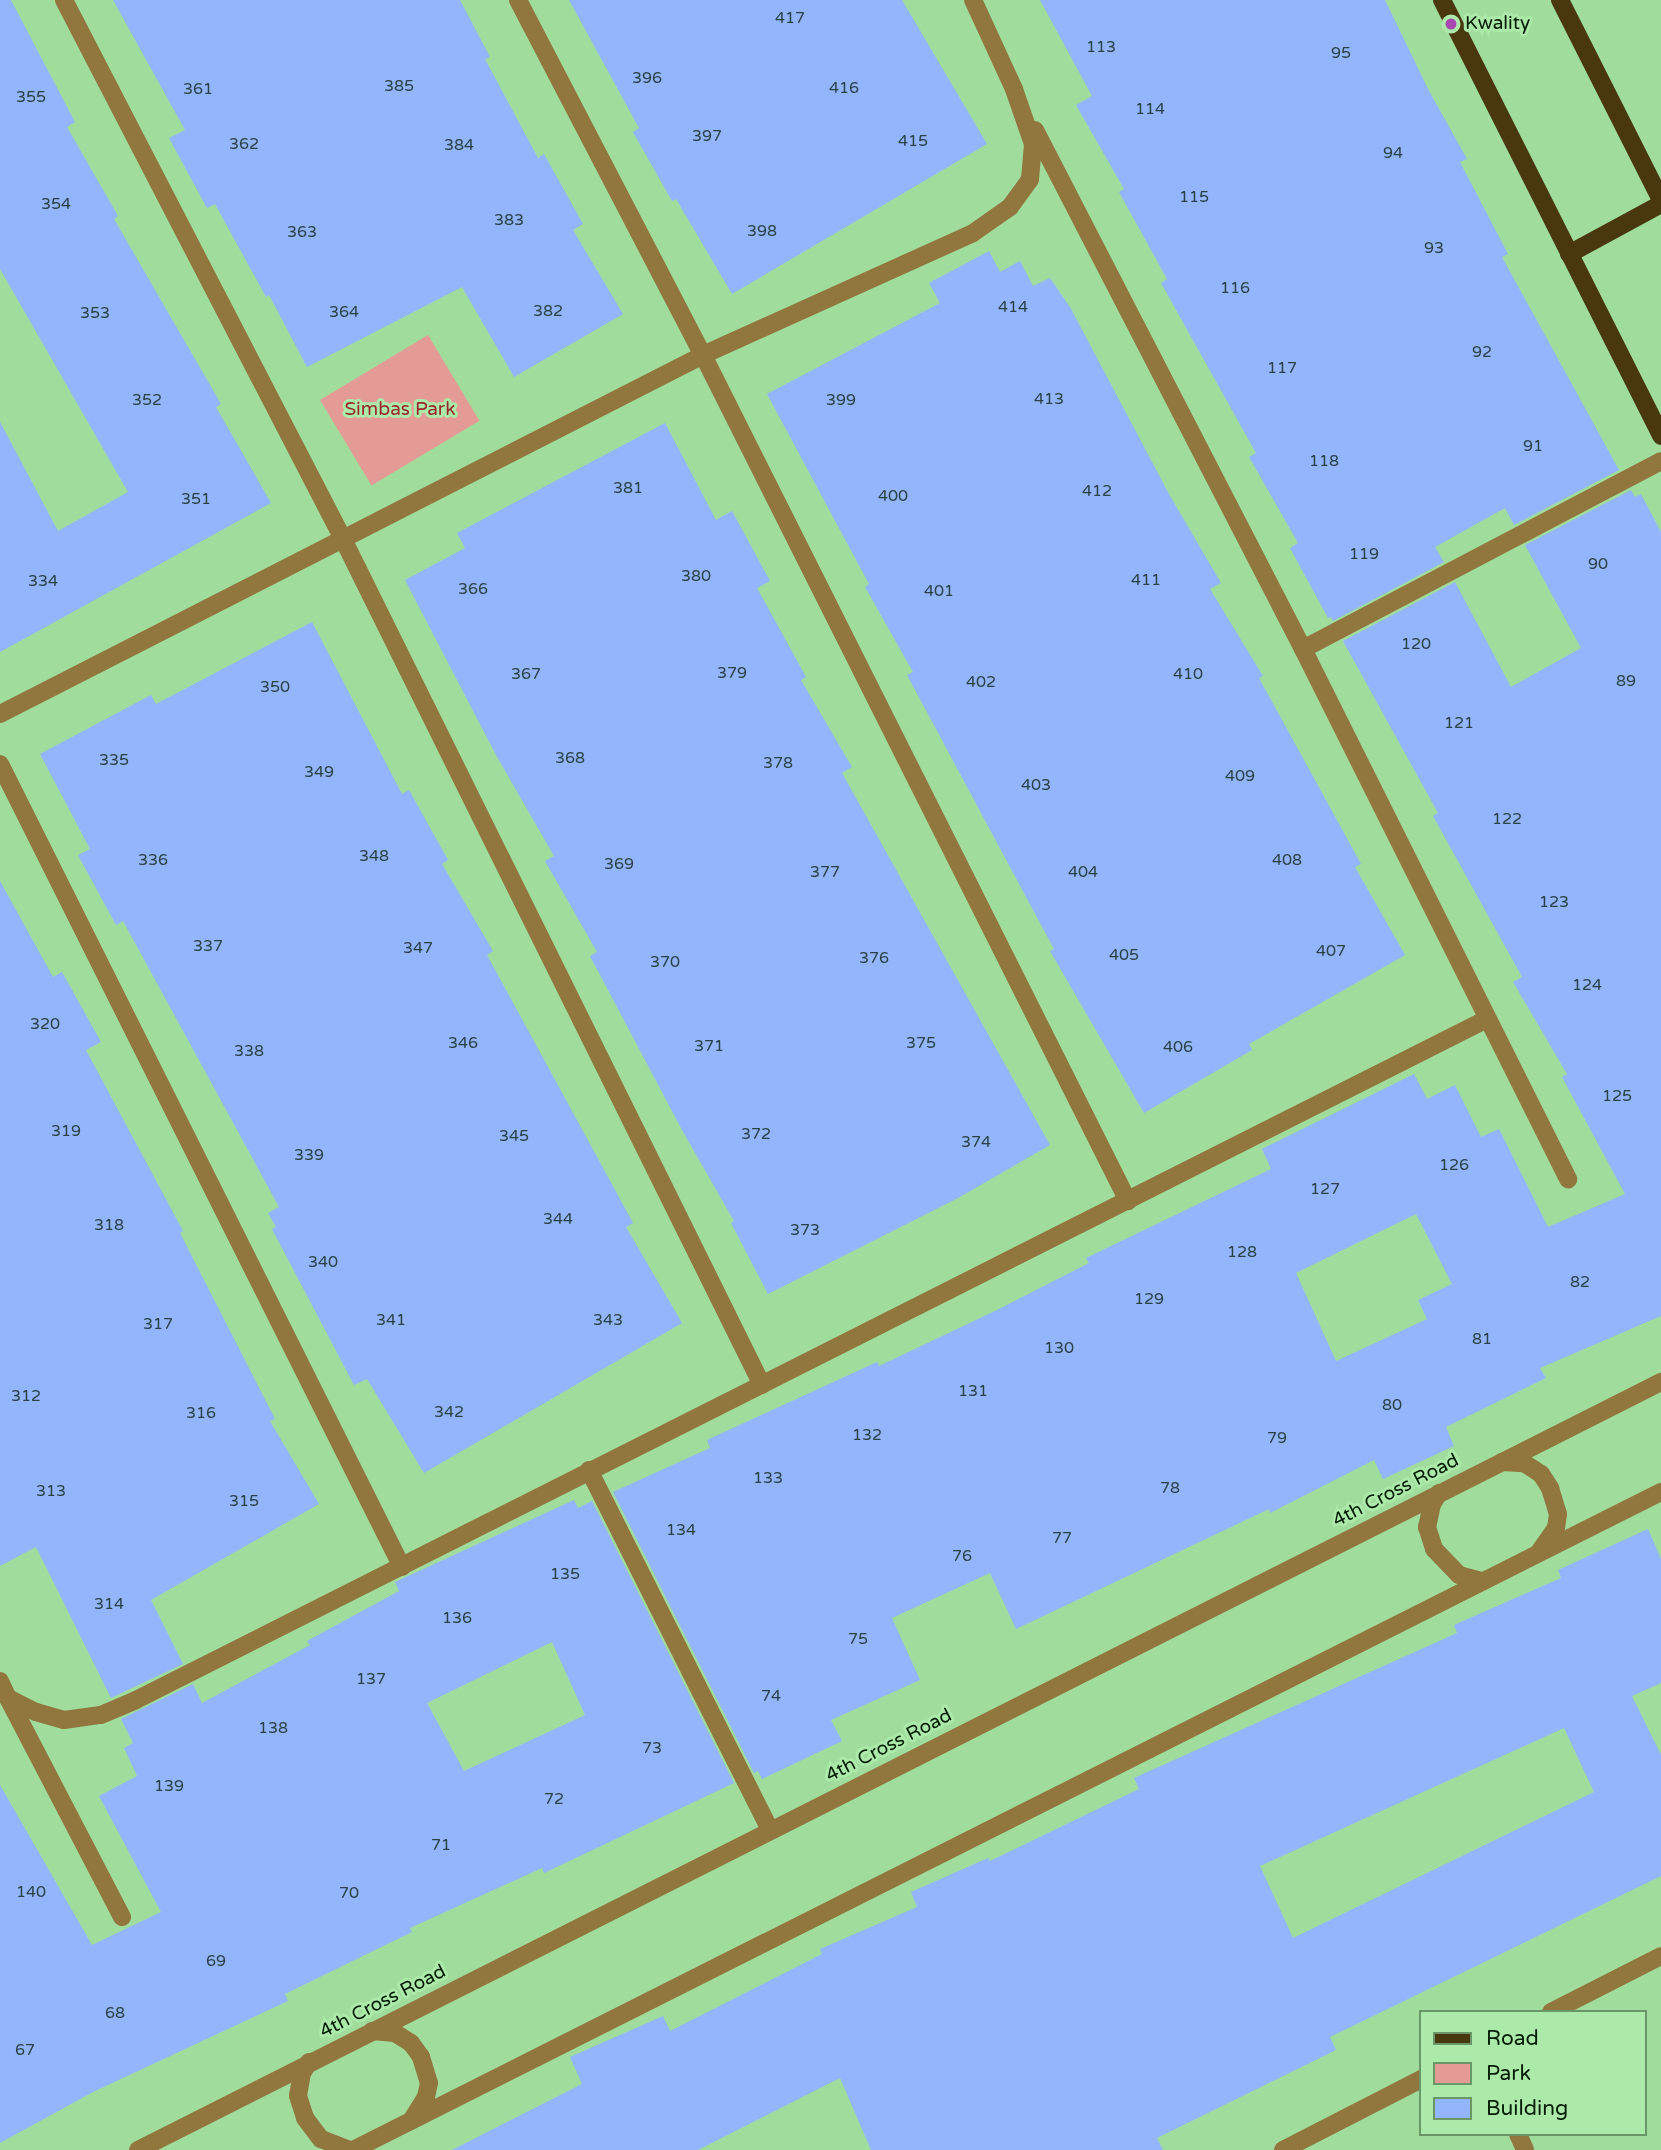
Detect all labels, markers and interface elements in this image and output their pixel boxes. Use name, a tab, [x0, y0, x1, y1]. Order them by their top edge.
house number: 417	[775, 8, 805, 28]
place label: Kwality	[1465, 13, 1530, 35]
marker: Kwality	[1443, 16, 1459, 32]
house number: 113	[1086, 37, 1116, 57]
house number: 95	[1331, 43, 1351, 63]
house number: 396	[632, 68, 662, 88]
house number: 385	[384, 76, 414, 96]
house number: 416	[829, 78, 859, 98]
house number: 361	[183, 79, 213, 99]
house number: 355	[16, 87, 46, 107]
house number: 114	[1135, 99, 1165, 119]
house number: 397	[692, 126, 722, 146]
house number: 415	[898, 131, 928, 151]
house number: 362	[229, 134, 259, 154]
house number: 384	[444, 135, 474, 155]
house number: 94	[1383, 143, 1403, 163]
house number: 115	[1179, 187, 1209, 207]
house number: 354	[41, 194, 71, 214]
house number: 383	[494, 210, 524, 230]
house number: 398	[747, 221, 777, 241]
house number: 363	[287, 222, 317, 242]
house number: 93	[1424, 238, 1444, 258]
house number: 116	[1220, 278, 1250, 298]
house number: 414	[998, 297, 1028, 317]
house number: 382	[533, 301, 563, 321]
house number: 364	[329, 302, 359, 322]
house number: 353	[80, 303, 110, 323]
house number: 92	[1472, 342, 1492, 362]
house number: 117	[1267, 358, 1297, 378]
house number: 413	[1034, 389, 1064, 409]
house number: 352	[132, 390, 162, 410]
house number: 399	[826, 390, 856, 410]
park label: Simbas Park	[344, 399, 456, 421]
house number: 91	[1523, 436, 1543, 456]
house number: 118	[1309, 451, 1339, 471]
house number: 381	[613, 478, 643, 498]
house number: 412	[1082, 481, 1112, 501]
house number: 400	[878, 486, 908, 506]
house number: 351	[181, 489, 211, 509]
house number: 119	[1349, 544, 1379, 564]
house number: 90	[1588, 554, 1608, 574]
house number: 380	[681, 566, 711, 586]
house number: 411	[1131, 570, 1161, 590]
house number: 334	[28, 571, 58, 591]
house number: 366	[458, 579, 488, 599]
house number: 401	[924, 581, 954, 601]
house number: 120	[1401, 634, 1431, 654]
house number: 379	[717, 663, 747, 683]
house number: 367	[511, 664, 541, 684]
house number: 410	[1173, 664, 1203, 684]
house number: 89	[1616, 671, 1636, 691]
house number: 402	[966, 672, 996, 692]
house number: 350	[260, 677, 290, 697]
house number: 121	[1444, 713, 1474, 733]
house number: 368	[555, 748, 585, 768]
house number: 335	[99, 750, 129, 770]
house number: 378	[763, 753, 793, 773]
house number: 349	[304, 762, 334, 782]
house number: 409	[1225, 766, 1255, 786]
house number: 403	[1021, 775, 1051, 795]
house number: 122	[1492, 809, 1522, 829]
house number: 348	[359, 846, 389, 866]
house number: 336	[138, 850, 168, 870]
house number: 408	[1272, 850, 1302, 870]
house number: 369	[604, 854, 634, 874]
house number: 377	[810, 862, 840, 882]
house number: 404	[1068, 862, 1098, 882]
house number: 123	[1539, 892, 1569, 912]
house number: 337	[193, 936, 223, 956]
house number: 347	[403, 938, 433, 958]
house number: 407	[1316, 941, 1346, 961]
house number: 405	[1109, 945, 1139, 965]
house number: 376	[859, 948, 889, 968]
house number: 370	[650, 952, 680, 972]
house number: 124	[1572, 975, 1602, 995]
house number: 320	[30, 1014, 60, 1034]
house number: 346	[448, 1033, 478, 1053]
house number: 375	[906, 1033, 936, 1053]
house number: 371	[694, 1036, 724, 1056]
house number: 406	[1163, 1037, 1193, 1057]
house number: 338	[234, 1041, 264, 1061]
house number: 125	[1602, 1086, 1632, 1106]
house number: 319	[51, 1121, 81, 1141]
house number: 372	[741, 1124, 771, 1144]
house number: 345	[499, 1126, 529, 1146]
house number: 374	[961, 1132, 991, 1152]
house number: 339	[294, 1145, 324, 1165]
house number: 126	[1439, 1155, 1469, 1175]
house number: 127	[1310, 1179, 1340, 1199]
house number: 344	[543, 1209, 573, 1229]
house number: 318	[94, 1215, 124, 1235]
house number: 373	[790, 1220, 820, 1240]
house number: 128	[1227, 1242, 1257, 1262]
house number: 340	[308, 1252, 338, 1272]
house number: 82	[1570, 1272, 1590, 1292]
house number: 129	[1134, 1289, 1164, 1309]
house number: 341	[376, 1310, 406, 1330]
house number: 343	[593, 1310, 623, 1330]
house number: 317	[143, 1314, 173, 1334]
house number: 81	[1472, 1329, 1492, 1349]
house number: 130	[1044, 1338, 1074, 1358]
house number: 131	[958, 1381, 988, 1401]
house number: 312	[11, 1386, 41, 1406]
house number: 80	[1382, 1395, 1402, 1415]
house number: 342	[434, 1402, 464, 1422]
house number: 316	[186, 1403, 216, 1423]
house number: 132	[852, 1425, 882, 1445]
house number: 79	[1267, 1428, 1287, 1448]
street label: 4th Cross Road	[1329, 1449, 1463, 1533]
house number: 133	[753, 1468, 783, 1488]
house number: 78	[1160, 1478, 1180, 1498]
house number: 313	[36, 1481, 66, 1501]
house number: 315	[229, 1491, 259, 1511]
house number: 134	[666, 1520, 696, 1540]
house number: 77	[1052, 1528, 1072, 1548]
house number: 76	[952, 1546, 972, 1566]
house number: 135	[550, 1564, 580, 1584]
house number: 314	[94, 1594, 124, 1614]
house number: 136	[442, 1608, 472, 1628]
house number: 75	[848, 1629, 868, 1649]
house number: 137	[356, 1669, 386, 1689]
house number: 74	[761, 1686, 781, 1706]
street label: 4th Cross Road	[822, 1704, 956, 1788]
house number: 138	[258, 1718, 288, 1738]
house number: 73	[642, 1738, 662, 1758]
house number: 139	[154, 1776, 184, 1796]
house number: 72	[544, 1789, 564, 1809]
house number: 71	[431, 1835, 451, 1855]
house number: 140	[16, 1882, 46, 1902]
house number: 70	[339, 1883, 359, 1903]
house number: 69	[206, 1951, 226, 1971]
street label: 4th Cross Road	[316, 1960, 450, 2044]
house number: 68	[105, 2003, 125, 2023]
legend	[1420, 2010, 1647, 2136]
text: Road	[1486, 2026, 1539, 2051]
house number: 67	[15, 2040, 35, 2060]
text: Park	[1486, 2061, 1531, 2086]
text: Building	[1486, 2096, 1568, 2121]

